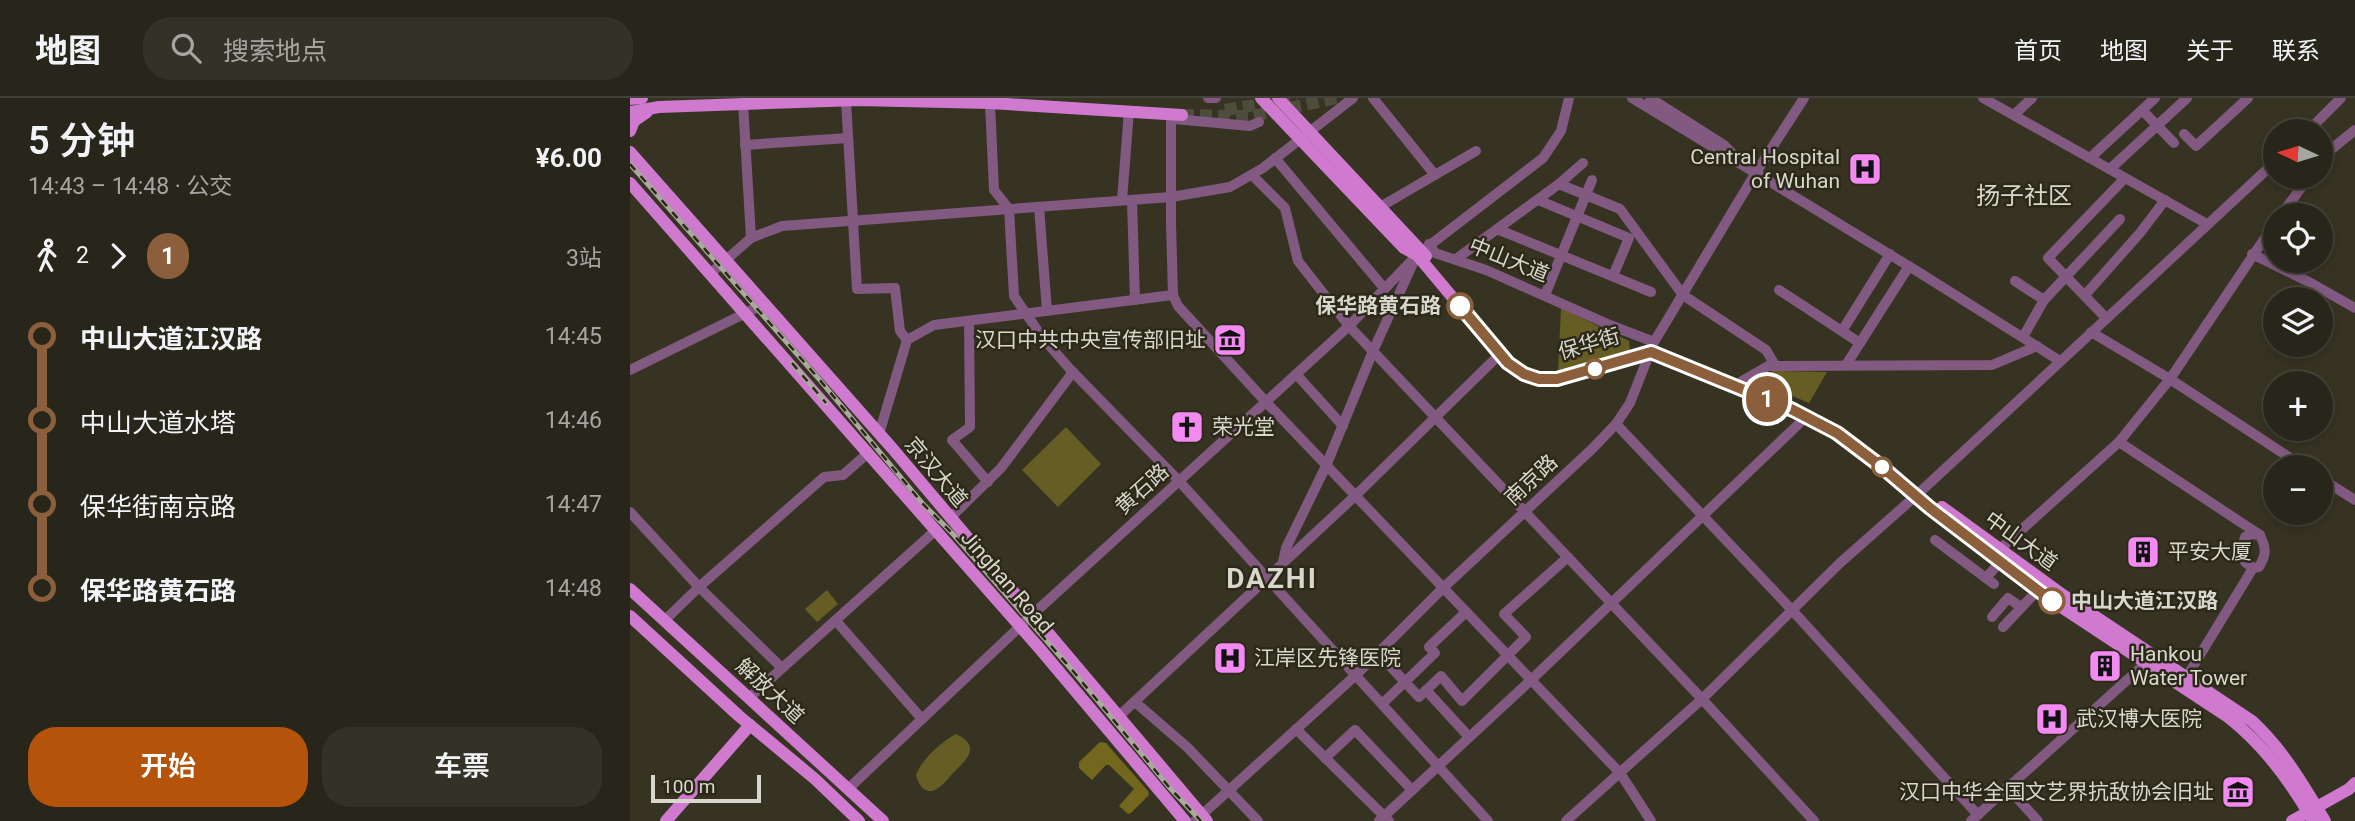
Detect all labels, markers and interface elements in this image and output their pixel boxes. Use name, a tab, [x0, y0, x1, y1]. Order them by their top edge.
search box	[143, 17, 633, 80]
icon: search	[167, 29, 205, 67]
text: 地图	[35, 31, 101, 70]
text: 搜索地点	[223, 36, 327, 66]
text: 首页	[2014, 37, 2062, 65]
text: 地图	[2100, 37, 2148, 65]
text: 关于	[2186, 37, 2234, 65]
text: 联系	[2272, 37, 2320, 65]
text: 5 分钟	[28, 119, 135, 163]
north arrow	[2263, 119, 2333, 189]
map controls	[2263, 119, 2333, 525]
text: ¥6.00	[536, 143, 602, 173]
place label: Central Hospital of Wuhan	[1690, 145, 1840, 193]
hospital icon: Central Hospital of Wuhan	[1846, 150, 1884, 188]
text: 14:43 – 14:48 · 公交	[28, 173, 232, 200]
district label: 扬子社区	[1976, 182, 2072, 210]
button: locate	[2263, 203, 2333, 273]
street label: 中山大道	[1466, 233, 1552, 287]
icon: walk	[28, 237, 66, 275]
icon: forward	[99, 237, 137, 275]
text: 2	[76, 242, 89, 269]
text: 1	[161, 242, 175, 270]
text: 3站	[566, 245, 602, 272]
button: layers	[2263, 287, 2333, 357]
marker: 保华路黄石路	[1447, 293, 1473, 319]
place label: 保华路黄石路	[1315, 294, 1441, 318]
museum icon: 汉口中共中央宣传部旧址	[1211, 321, 1249, 359]
text: 14:45	[545, 323, 602, 350]
text: 中山大道江汉路	[80, 324, 262, 354]
street label: 保华街	[1555, 324, 1623, 364]
place label: 汉口中共中央宣传部旧址	[975, 328, 1206, 352]
unlabelled marker	[1585, 359, 1605, 379]
button: +	[2263, 371, 2333, 441]
line badge: 1	[1744, 376, 1790, 422]
text: 1	[1760, 385, 1774, 413]
text: 14:46	[545, 407, 602, 434]
text: 中山大道水塔	[80, 408, 236, 438]
church icon: 荣光堂	[1168, 408, 1206, 446]
place label: 荣光堂	[1212, 415, 1275, 439]
street label: 京汉大道	[900, 432, 972, 512]
street label: 南京路	[1500, 450, 1562, 510]
button: −	[2263, 455, 2333, 525]
unlabelled marker	[1872, 457, 1892, 477]
street label: 黄石路	[1111, 459, 1173, 519]
text: 14:47	[545, 491, 602, 518]
text: 保华街南京路	[80, 492, 236, 522]
street label: 中山大道	[1980, 507, 2062, 575]
street label: Jinghan Road	[956, 526, 1058, 638]
building icon: 平安大厦	[2124, 533, 2162, 571]
place label: 平安大厦	[2168, 540, 2252, 564]
district label: DAZHI	[1226, 562, 1318, 595]
text: 14:48	[545, 575, 602, 602]
text: 保华路黄石路	[80, 576, 236, 606]
marker: 中山大道江汉路	[2039, 588, 2065, 614]
place label: 中山大道江汉路	[2071, 589, 2218, 613]
hospital icon: 江岸区先锋医院	[1211, 639, 1249, 677]
place label: Hankou Water Tower	[2130, 642, 2247, 690]
place label: 江岸区先锋医院	[1254, 646, 1401, 670]
building icon: Hankou Water Tower	[2086, 647, 2124, 685]
street label: 解放大道	[731, 654, 809, 728]
hospital icon: 武汉博大医院	[2033, 700, 2071, 738]
place label: 武汉博大医院	[2076, 707, 2202, 731]
button: 开始	[28, 727, 308, 807]
button: 车票	[322, 727, 602, 807]
scale bar	[651, 772, 761, 804]
museum icon: 汉口中华全国文艺界抗敌协会旧址	[2219, 773, 2257, 811]
text: 100 m	[662, 775, 715, 798]
place label: 汉口中华全国文艺界抗敌协会旧址	[1899, 780, 2214, 804]

